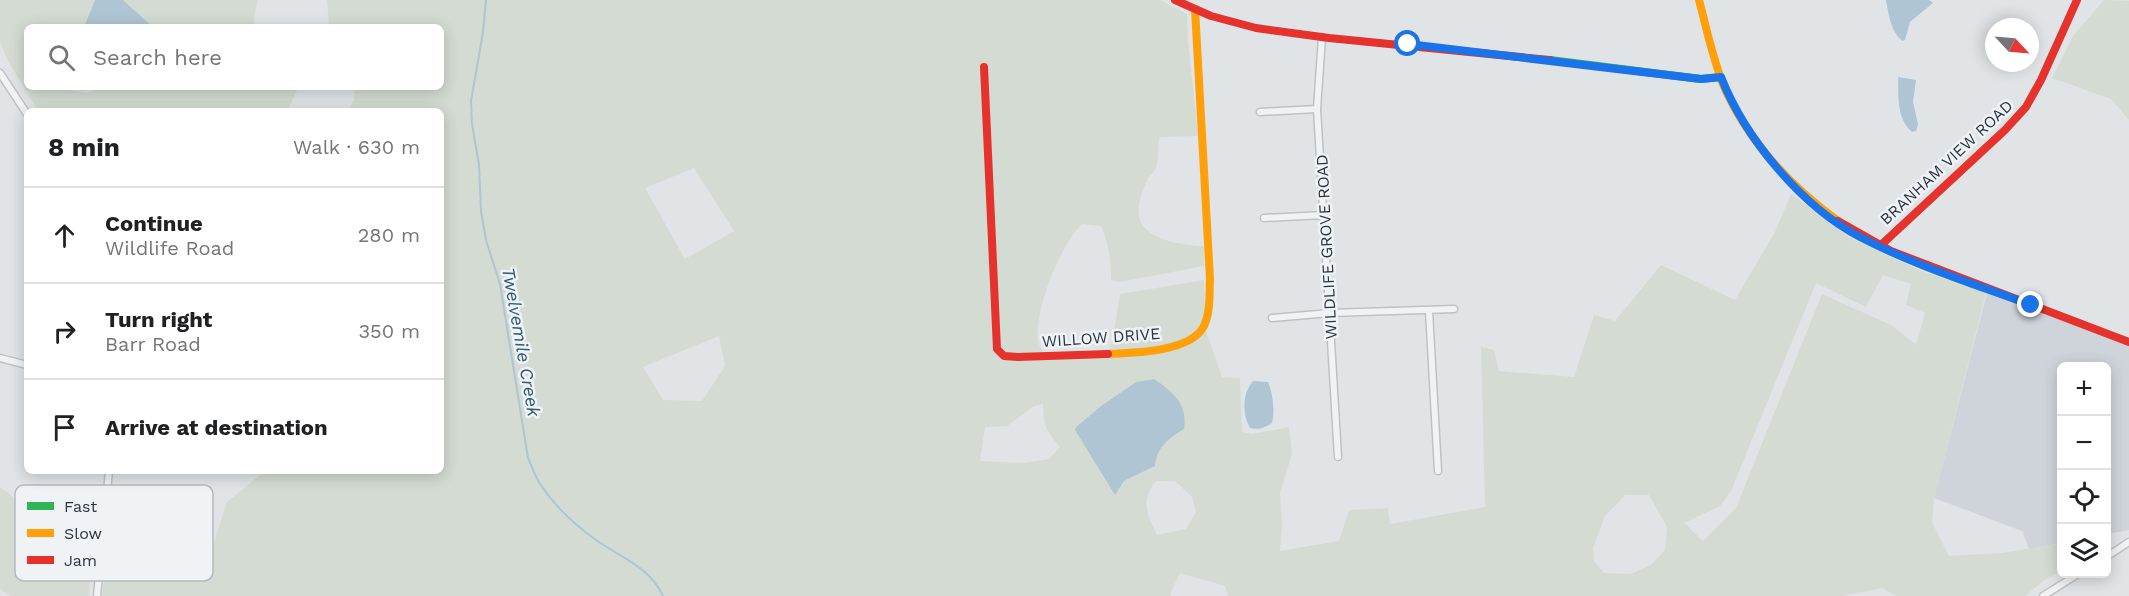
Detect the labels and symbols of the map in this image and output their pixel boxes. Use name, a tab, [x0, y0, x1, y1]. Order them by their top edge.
north arrow	[1985, 18, 2039, 72]
route start	[1394, 30, 1420, 56]
street label: BRANHAM VIEW ROAD	[1876, 96, 2017, 229]
street label: WILDLIFE GROVE ROAD	[1312, 154, 1341, 340]
water label: Twelvemile Creek	[498, 266, 545, 419]
route end	[2017, 291, 2043, 317]
street label: WILLOW DRIVE	[1041, 324, 1161, 351]
legend	[15, 485, 213, 581]
text: Fast	[64, 497, 97, 516]
text: Slow	[64, 524, 102, 543]
text: Jam	[64, 551, 97, 570]

